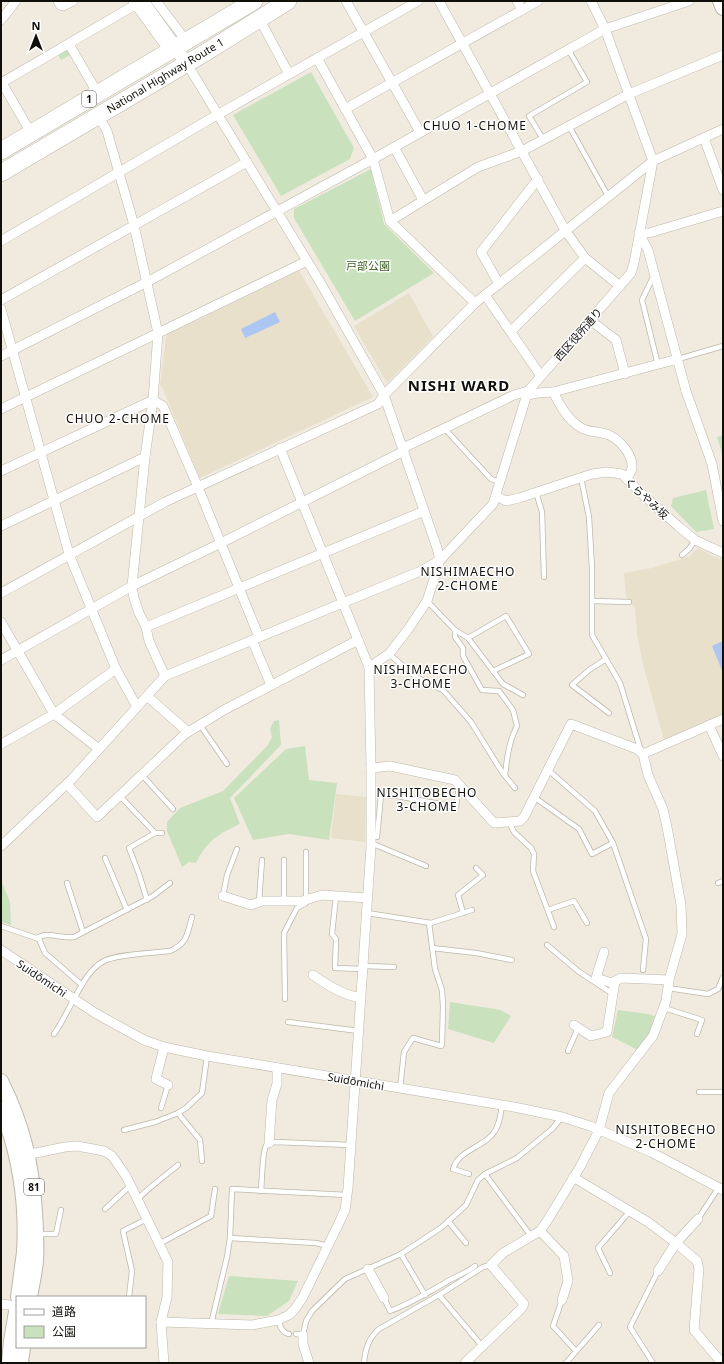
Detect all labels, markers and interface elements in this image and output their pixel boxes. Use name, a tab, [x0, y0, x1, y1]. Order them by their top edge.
north arrow	[16, 16, 56, 56]
text: N	[32, 18, 40, 33]
street label: National Highway Route 1	[104, 34, 226, 116]
road number: 1	[82, 91, 96, 107]
district label: CHUO 1-CHOME	[423, 117, 527, 134]
park label: 戸部公園	[346, 258, 390, 273]
street label: 西区役所通り	[551, 304, 605, 364]
district label: NISHI WARD	[408, 375, 510, 395]
district label: CHUO 2-CHOME	[66, 410, 170, 427]
street label: くらやみ坂	[622, 474, 672, 522]
district label: NISHIMAECHO 2-CHOME	[421, 563, 515, 594]
district label: NISHIMAECHO 3-CHOME	[374, 661, 468, 692]
district label: NISHITOBECHO 3-CHOME	[377, 784, 477, 815]
street label: Suidōmichi	[14, 956, 70, 1000]
street label: Suidōmichi	[327, 1069, 385, 1093]
district label: NISHITOBECHO 2-CHOME	[616, 1121, 716, 1152]
road number: 81	[24, 1179, 44, 1195]
legend	[16, 1296, 146, 1348]
text: 道路	[52, 1303, 76, 1320]
text: 公園	[52, 1323, 76, 1340]

